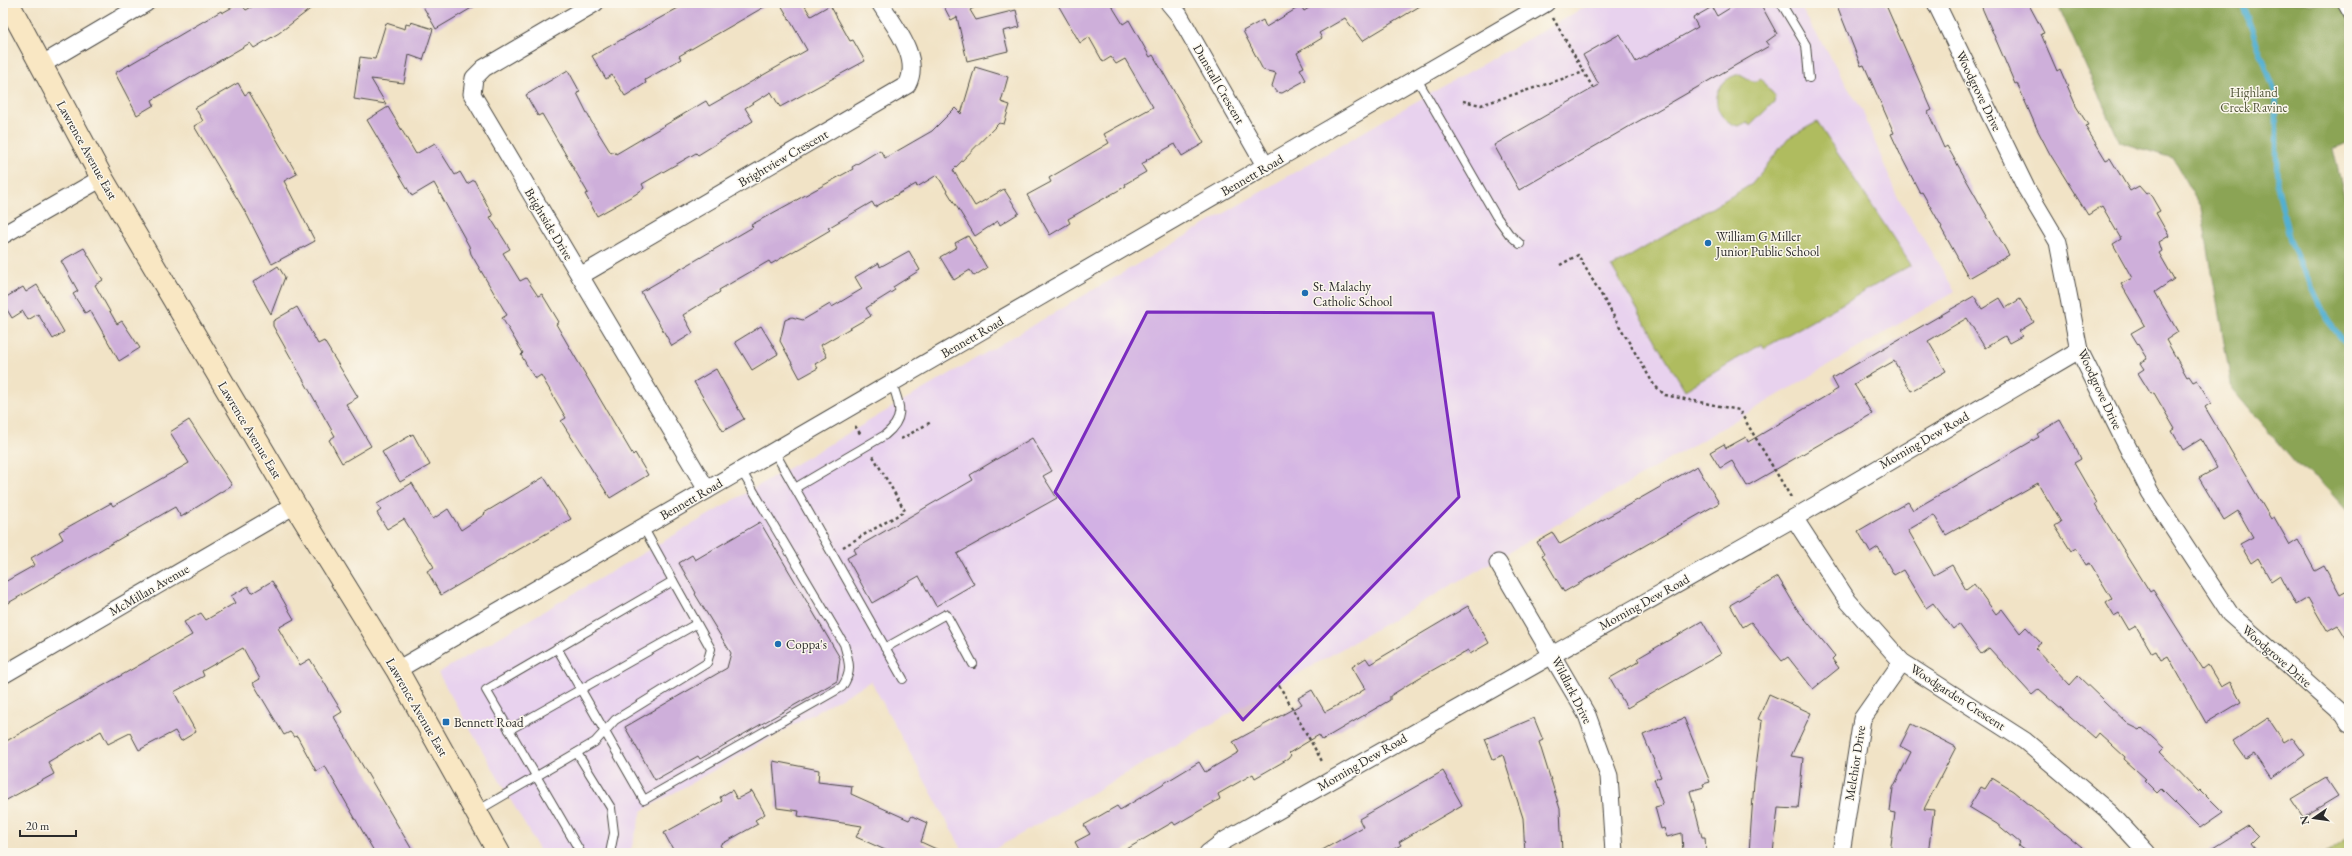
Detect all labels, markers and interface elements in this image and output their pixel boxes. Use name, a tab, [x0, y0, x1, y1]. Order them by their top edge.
street label: Dunstall Crescent	[1189, 41, 1249, 127]
street label: Woodgrove Drive	[1952, 48, 2006, 134]
park label: Highland Creek Ravine	[2220, 84, 2288, 116]
street label: Lawrence Avenue East	[53, 97, 121, 203]
street label: Brightview Crescent	[735, 125, 831, 191]
street label: Bennett Road	[1218, 150, 1287, 200]
street label: Brightside Drive	[521, 185, 577, 263]
place label: William G Miller Junior Public School	[1715, 228, 1819, 260]
marker: William G Miller Junior Public School	[1703, 238, 1713, 248]
place label: St. Malachy Catholic School	[1313, 278, 1392, 310]
marker: St. Malachy Catholic School	[1300, 288, 1310, 298]
street label: Bennett Road	[938, 312, 1007, 362]
street label: Woodgrove Drive	[2074, 346, 2126, 432]
street label: Lawrence Avenue East	[214, 378, 286, 482]
street label: Morning Dew Road	[1876, 407, 1972, 473]
street label: Bennett Road	[657, 474, 726, 524]
street label: McMillan Avenue	[106, 560, 192, 620]
street label: Morning Dew Road	[1596, 570, 1693, 634]
street label: Woodgrove Drive	[2239, 621, 2315, 691]
place label: Coppa's	[786, 636, 827, 653]
marker: Coppa's	[773, 639, 783, 649]
street label: Wildlark Drive	[1548, 653, 1596, 727]
street label: Lawrence Avenue East	[382, 655, 452, 759]
street label: Woodgarden Crescent	[1907, 660, 2009, 734]
place label: Bennett Road	[454, 714, 524, 731]
marker: Bennett Road	[441, 717, 451, 727]
street label: Melchior Drive	[1841, 724, 1869, 802]
street label: Morning Dew Road	[1314, 729, 1410, 795]
north arrow	[2294, 798, 2334, 838]
scale bar	[20, 812, 76, 838]
text: N	[2296, 814, 2312, 826]
text: 20 m	[26, 818, 50, 834]

